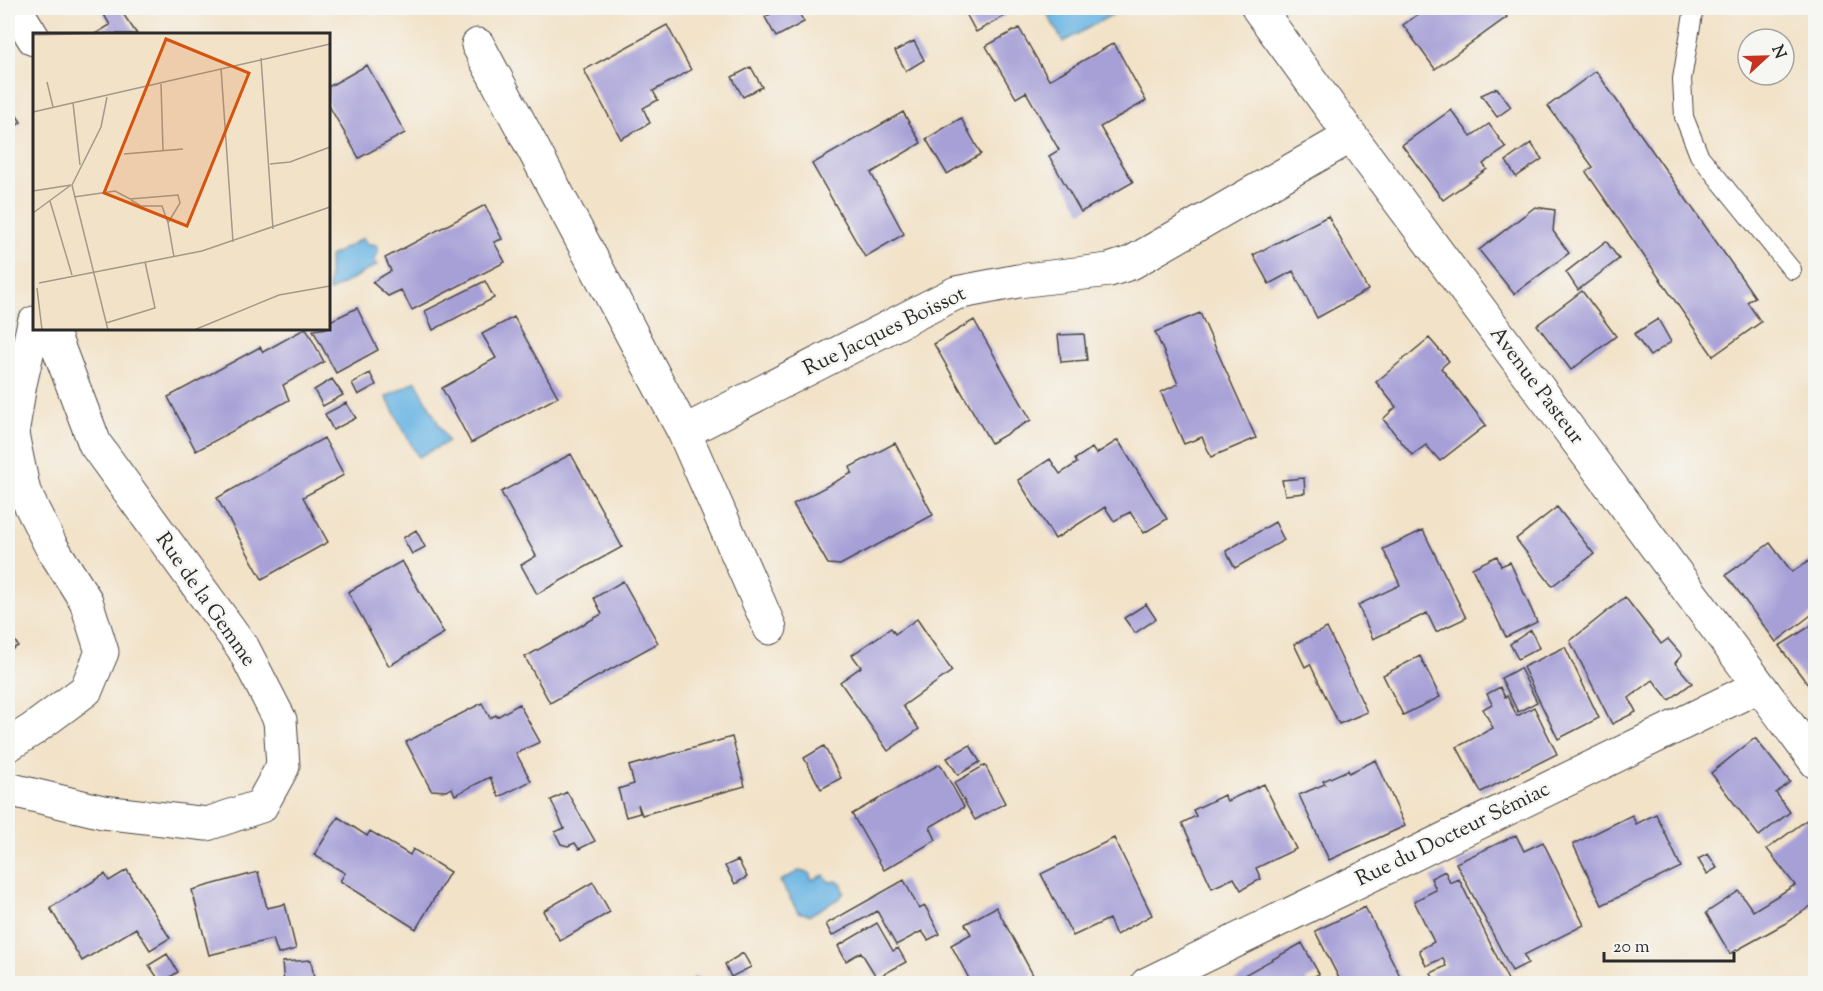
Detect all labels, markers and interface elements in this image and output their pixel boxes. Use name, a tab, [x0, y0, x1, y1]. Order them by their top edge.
north arrow	[1736, 27, 1796, 87]
inset map	[33, 33, 330, 330]
text: N	[1765, 42, 1791, 63]
street label: Rue Jacques Boissot	[799, 280, 971, 384]
street label: Avenue Pasteur	[1482, 321, 1590, 451]
street label: Rue de la Gemme	[147, 527, 263, 673]
street label: Rue du Docteur Sémiac	[1351, 775, 1555, 895]
scale bar	[1604, 925, 1734, 963]
text: 20 m	[1613, 935, 1650, 961]

